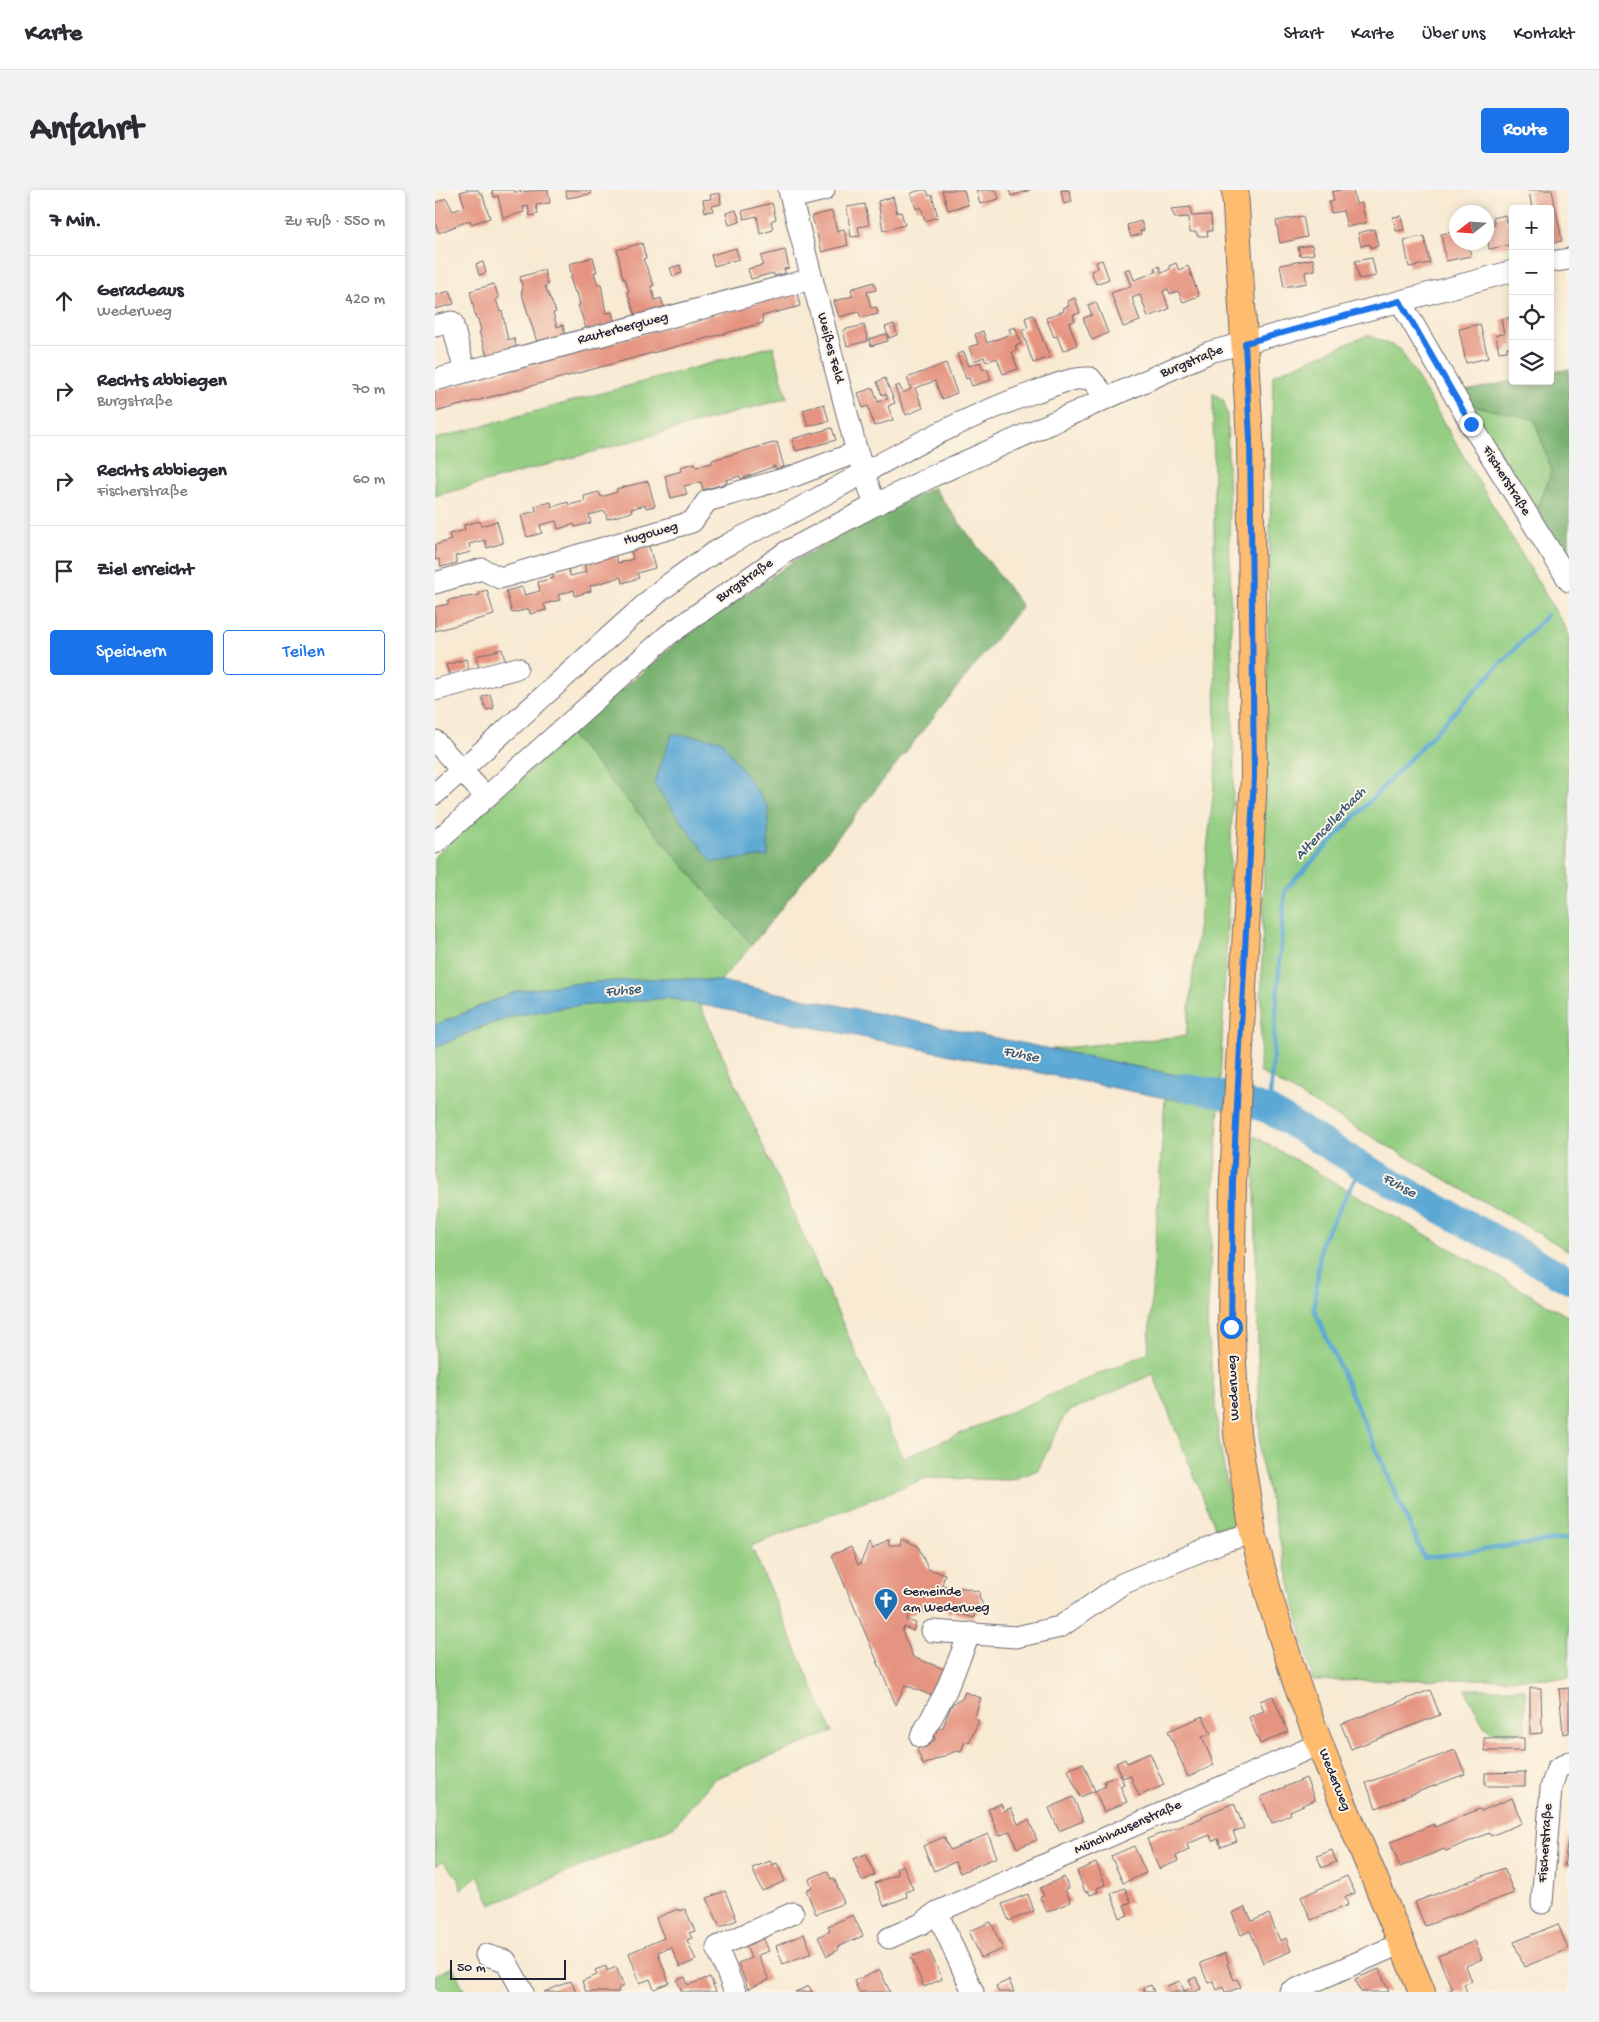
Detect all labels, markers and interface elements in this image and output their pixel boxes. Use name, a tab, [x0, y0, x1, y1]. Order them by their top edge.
text: Karte	[25, 20, 82, 49]
text: Start	[1284, 24, 1323, 45]
text: Karte	[1351, 24, 1394, 45]
text: Über uns	[1422, 24, 1485, 45]
text: Kontakt	[1513, 24, 1574, 45]
button: Route	[1481, 108, 1569, 153]
text: Anfahrt	[30, 110, 143, 151]
north arrow	[1449, 205, 1494, 250]
map controls	[1509, 205, 1554, 385]
button: +	[1509, 205, 1554, 250]
text: 7 Min.	[50, 210, 102, 235]
text: Zu Fuß · 550 m	[284, 213, 385, 232]
button: −	[1509, 250, 1554, 295]
text: Geradeaus	[97, 280, 183, 303]
icon: ahead	[50, 287, 78, 315]
text: 420 m	[345, 291, 385, 310]
button: locate	[1509, 295, 1554, 340]
text: Wederweg	[97, 303, 172, 322]
street label: Rauterbergweg	[576, 309, 670, 349]
street label: Weißes Feld	[812, 311, 848, 387]
button: layers	[1509, 340, 1554, 385]
street label: Burgstraße	[1157, 341, 1226, 383]
text: Rechts abbiegen	[97, 370, 227, 393]
icon: right	[50, 377, 78, 405]
text: 70 m	[352, 381, 385, 400]
text: Burgstraße	[97, 393, 172, 412]
route end	[1460, 413, 1483, 436]
street label: Fischerstraße	[1477, 442, 1535, 520]
text: Rechts abbiegen	[97, 460, 227, 483]
icon: right	[50, 467, 78, 495]
text: 60 m	[353, 471, 385, 490]
text: Fischerstraße	[97, 483, 187, 502]
street label: Hugoweg	[622, 518, 680, 550]
street label: Burgstraße	[712, 555, 778, 607]
icon: arrive	[50, 557, 78, 585]
text: Ziel erreicht	[97, 559, 194, 582]
button: Speichern	[50, 630, 213, 675]
button: Teilen	[223, 630, 385, 675]
water label: Altencellerbach	[1292, 783, 1371, 864]
water label: Fuhse	[604, 980, 643, 1002]
water label: Fuhse	[1002, 1043, 1042, 1068]
water label: Fuhse	[1379, 1169, 1420, 1203]
route start	[1220, 1316, 1243, 1339]
street label: Wederweg	[1224, 1355, 1244, 1421]
place label: Gemeinde am Wederweg	[903, 1584, 990, 1617]
church icon: Gemeinde am Wederweg	[873, 1587, 899, 1621]
street label: Wederweg	[1314, 1746, 1354, 1814]
street label: Münchhausenstraße	[1072, 1796, 1185, 1859]
street label: Fischerstraße	[1535, 1802, 1557, 1884]
scale bar	[450, 1957, 566, 1980]
text: 50 m	[457, 1960, 486, 1977]

